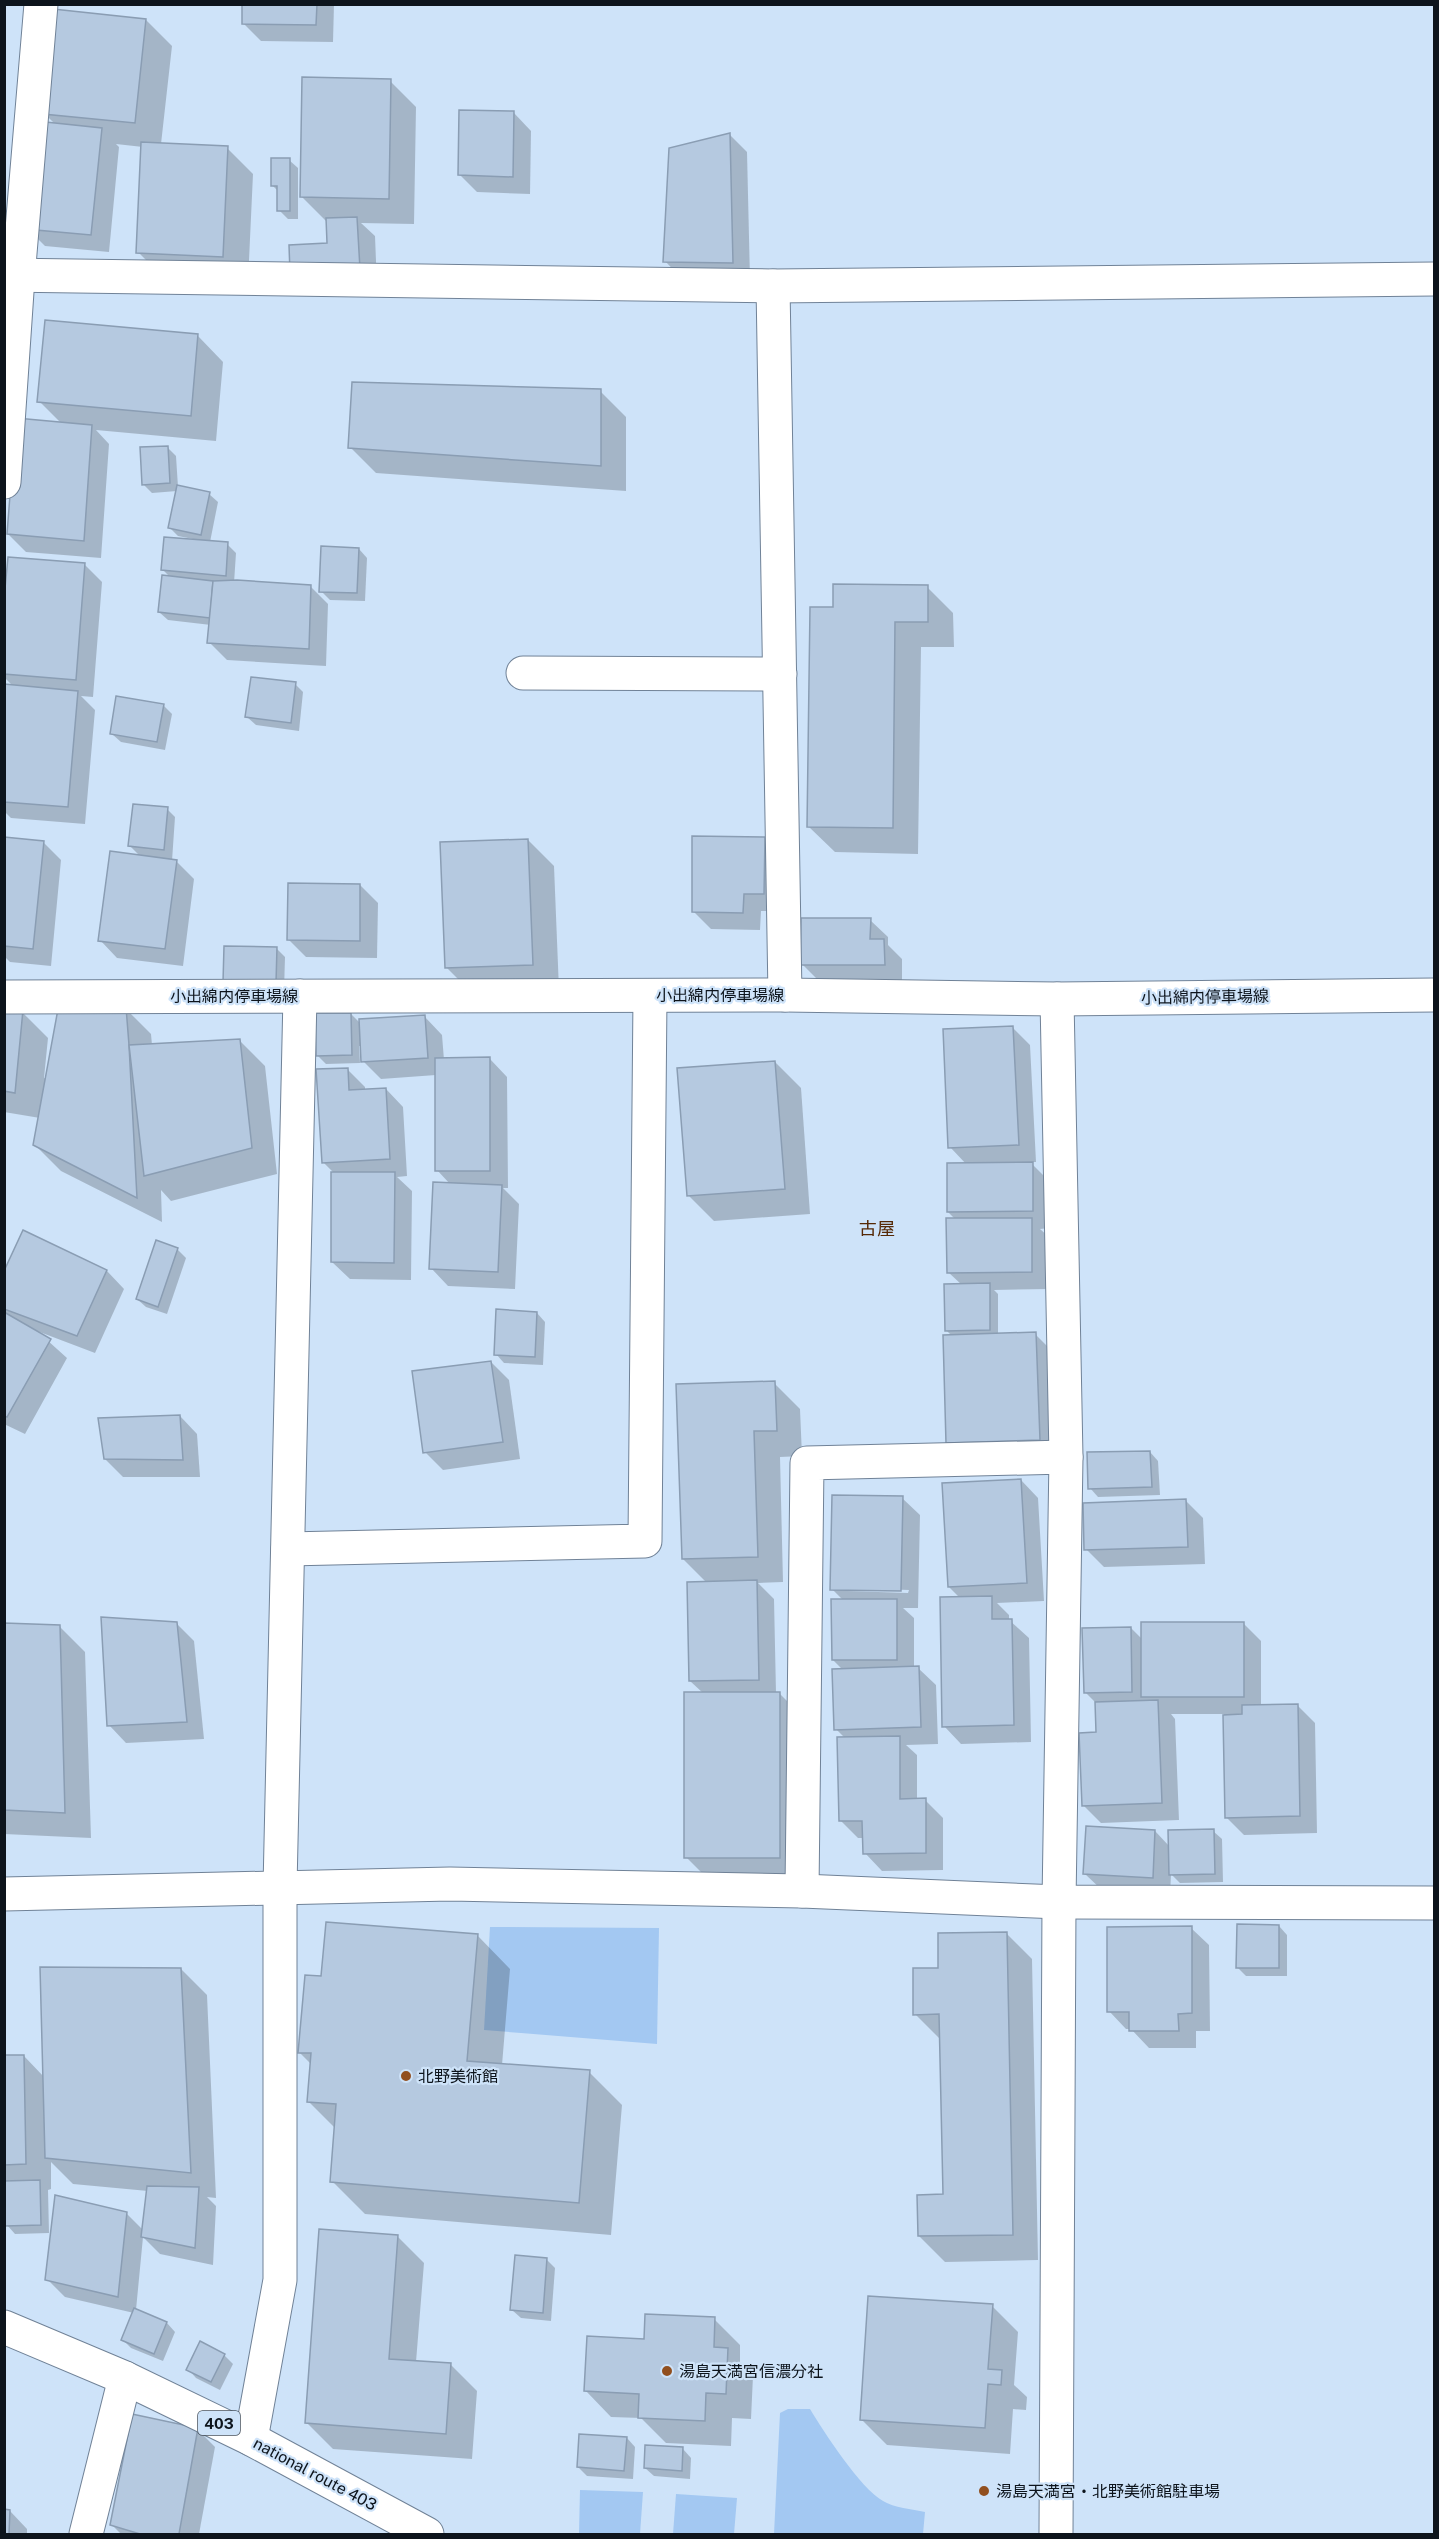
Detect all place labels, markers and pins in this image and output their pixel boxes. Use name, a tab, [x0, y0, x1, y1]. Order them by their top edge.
place label: 北野美術館	[418, 2067, 498, 2086]
marker: 北野美術館	[399, 2069, 413, 2083]
place label: 湯島天満宮信濃分社	[679, 2362, 823, 2381]
marker: 湯島天満宮信濃分社	[660, 2364, 674, 2378]
place label: 湯島天満宮・北野美術館駐車場	[996, 2482, 1220, 2501]
marker: 湯島天満宮・北野美術館駐車場	[977, 2484, 991, 2498]

